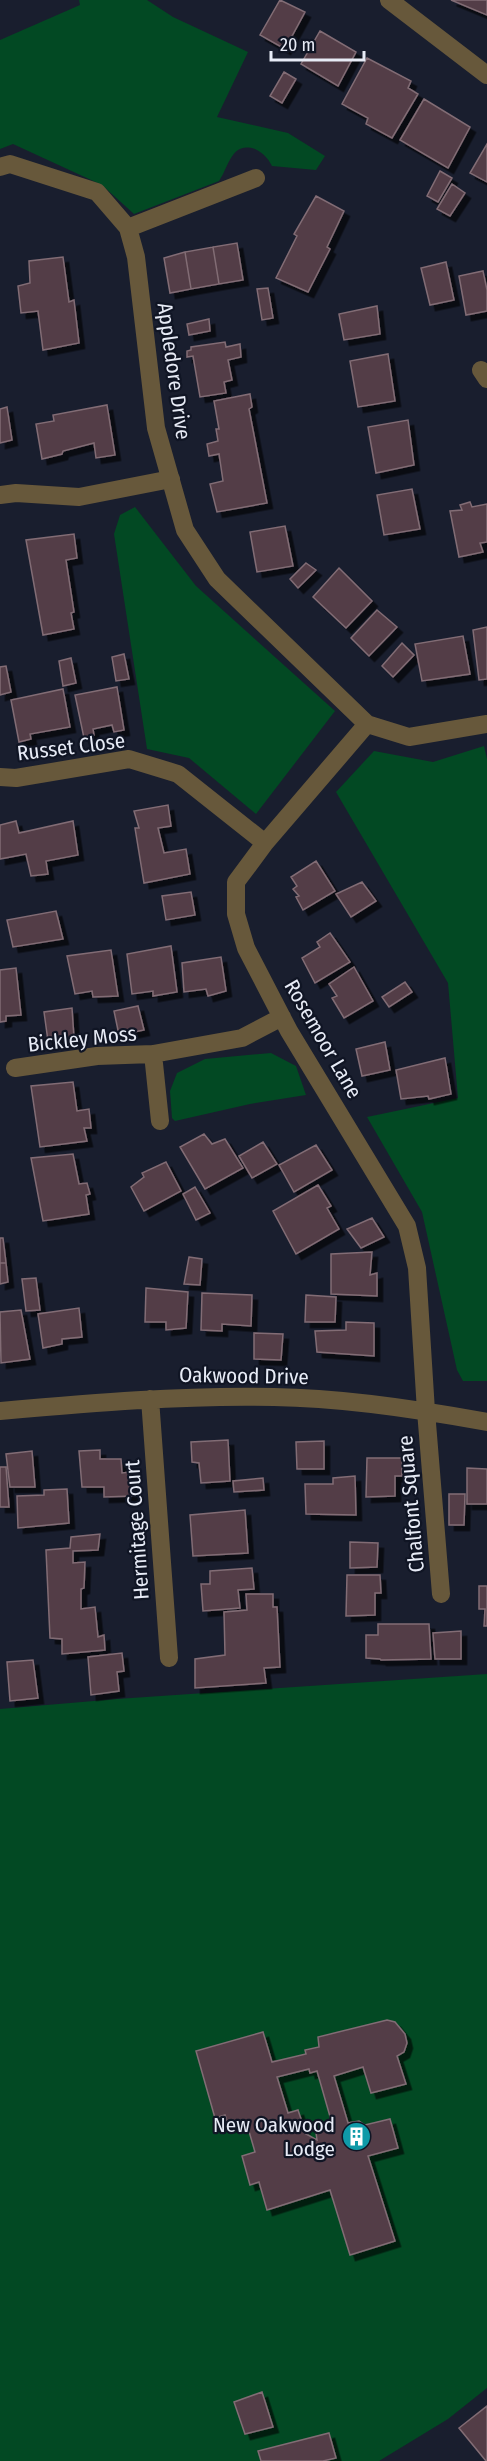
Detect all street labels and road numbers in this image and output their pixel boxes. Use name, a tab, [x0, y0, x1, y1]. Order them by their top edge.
street label: Appledore Drive	[152, 301, 196, 441]
street label: Russet Close	[16, 727, 126, 767]
street label: Rosemoor Lane	[279, 975, 367, 1103]
street label: Bickley Moss	[26, 1020, 138, 1058]
street label: Oakwood Drive	[179, 1362, 309, 1390]
street label: Chalfont Square	[392, 1434, 430, 1574]
street label: Hermitage Court	[119, 1459, 155, 1601]

